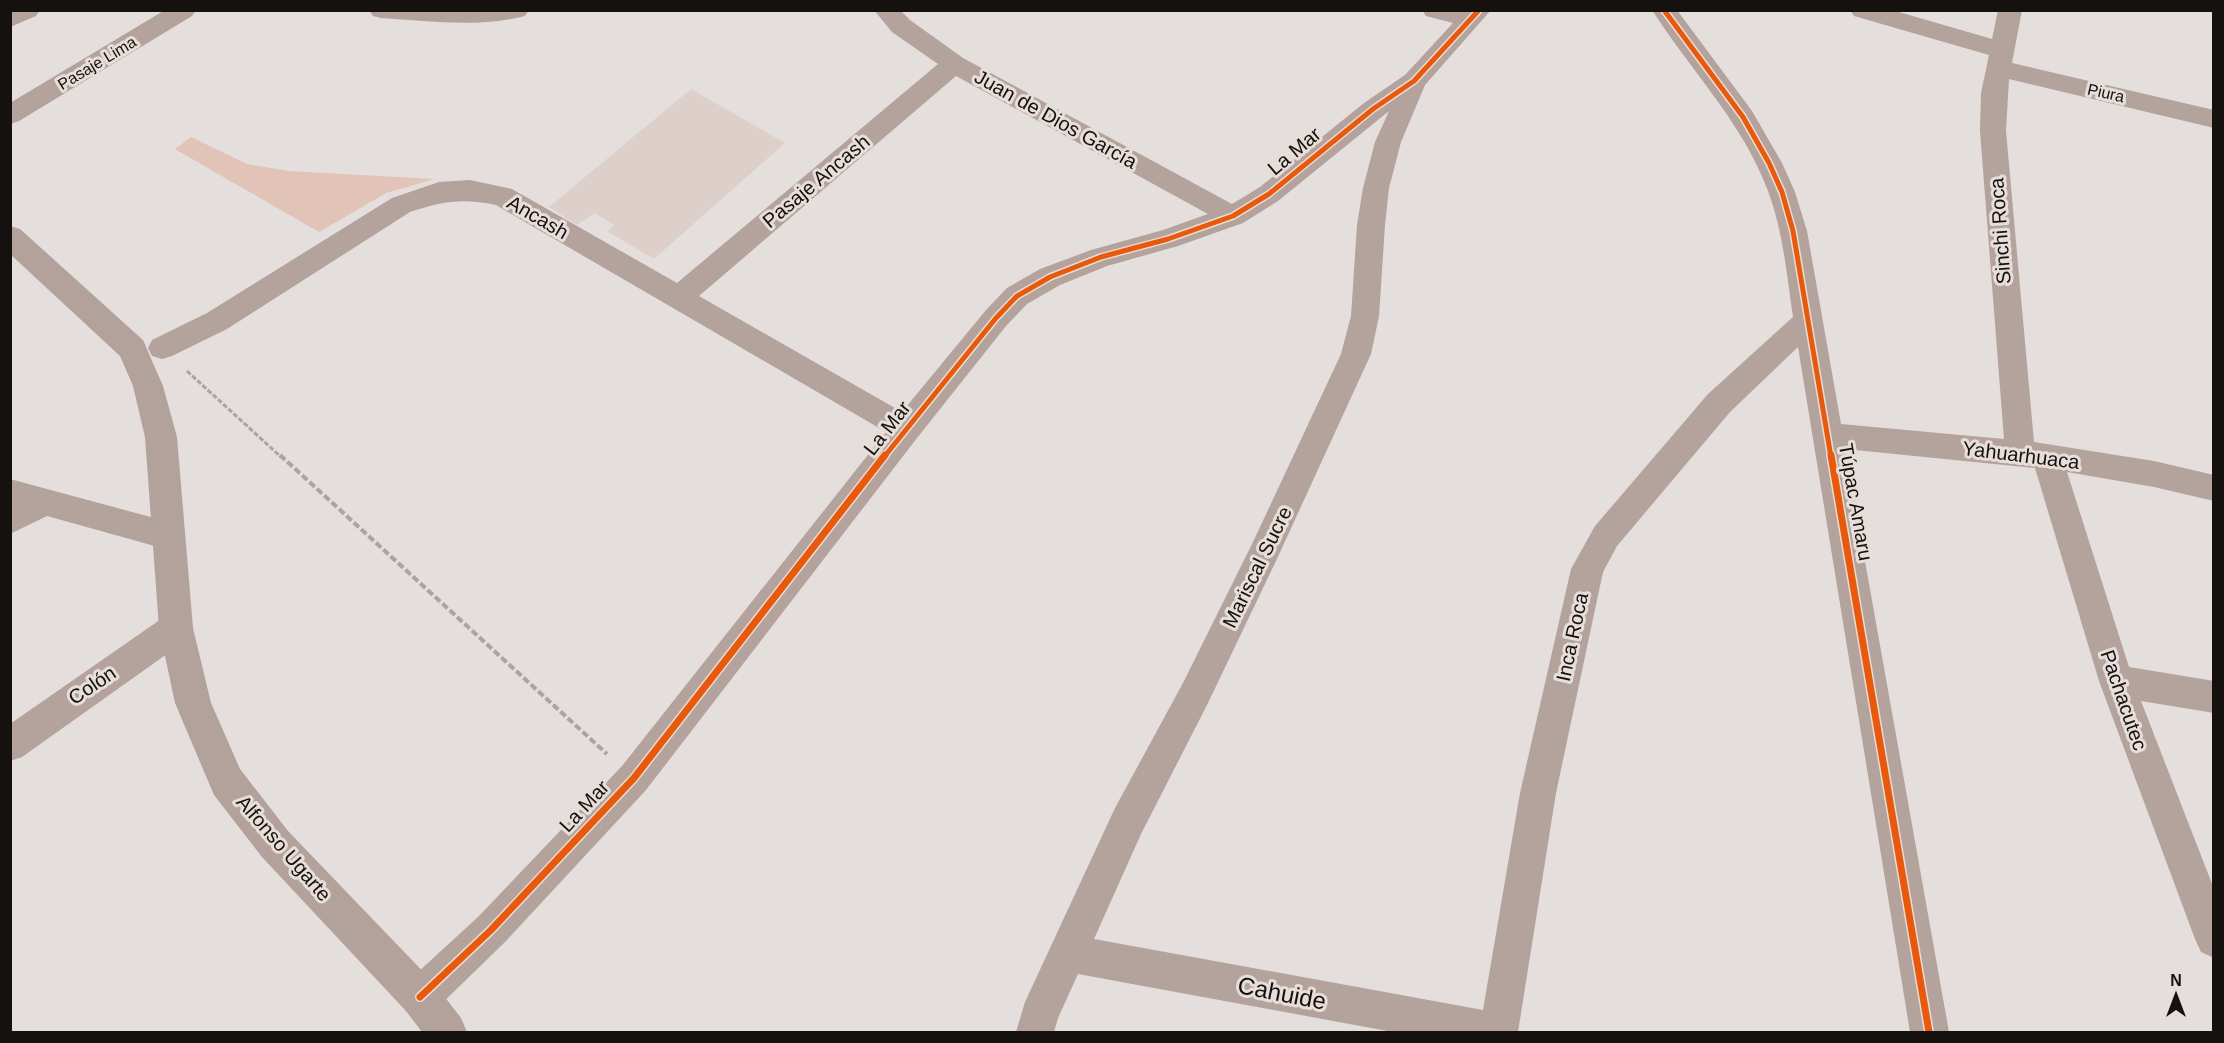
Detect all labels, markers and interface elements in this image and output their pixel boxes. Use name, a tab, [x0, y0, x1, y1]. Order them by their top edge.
street label: Pasaje Lima	[55, 33, 139, 93]
street label: Juan de Dios García	[971, 65, 1142, 173]
street label: Piura	[2086, 81, 2126, 106]
street label: La Mar	[1263, 122, 1325, 179]
street label: Pasaje Ancash	[758, 130, 874, 232]
street label: Sinchi Roca	[1985, 176, 2015, 285]
street label: Ancash	[504, 191, 572, 243]
street label: La Mar	[859, 396, 915, 459]
street label: Yahuarhuaca	[1961, 437, 2082, 473]
street label: Túpac Amaru	[1835, 442, 1877, 562]
street label: Mariscal Sucre	[1218, 503, 1296, 631]
street label: Inca Roca	[1552, 590, 1592, 683]
street label: Pachacutec	[2097, 647, 2151, 753]
street label: Colón	[64, 661, 120, 709]
street label: La Mar	[555, 775, 614, 836]
street label: Alfonso Ugarte	[232, 791, 336, 905]
north arrow	[2146, 965, 2206, 1025]
street label: Cahuide	[1236, 971, 1328, 1015]
text: N	[2170, 972, 2182, 989]

